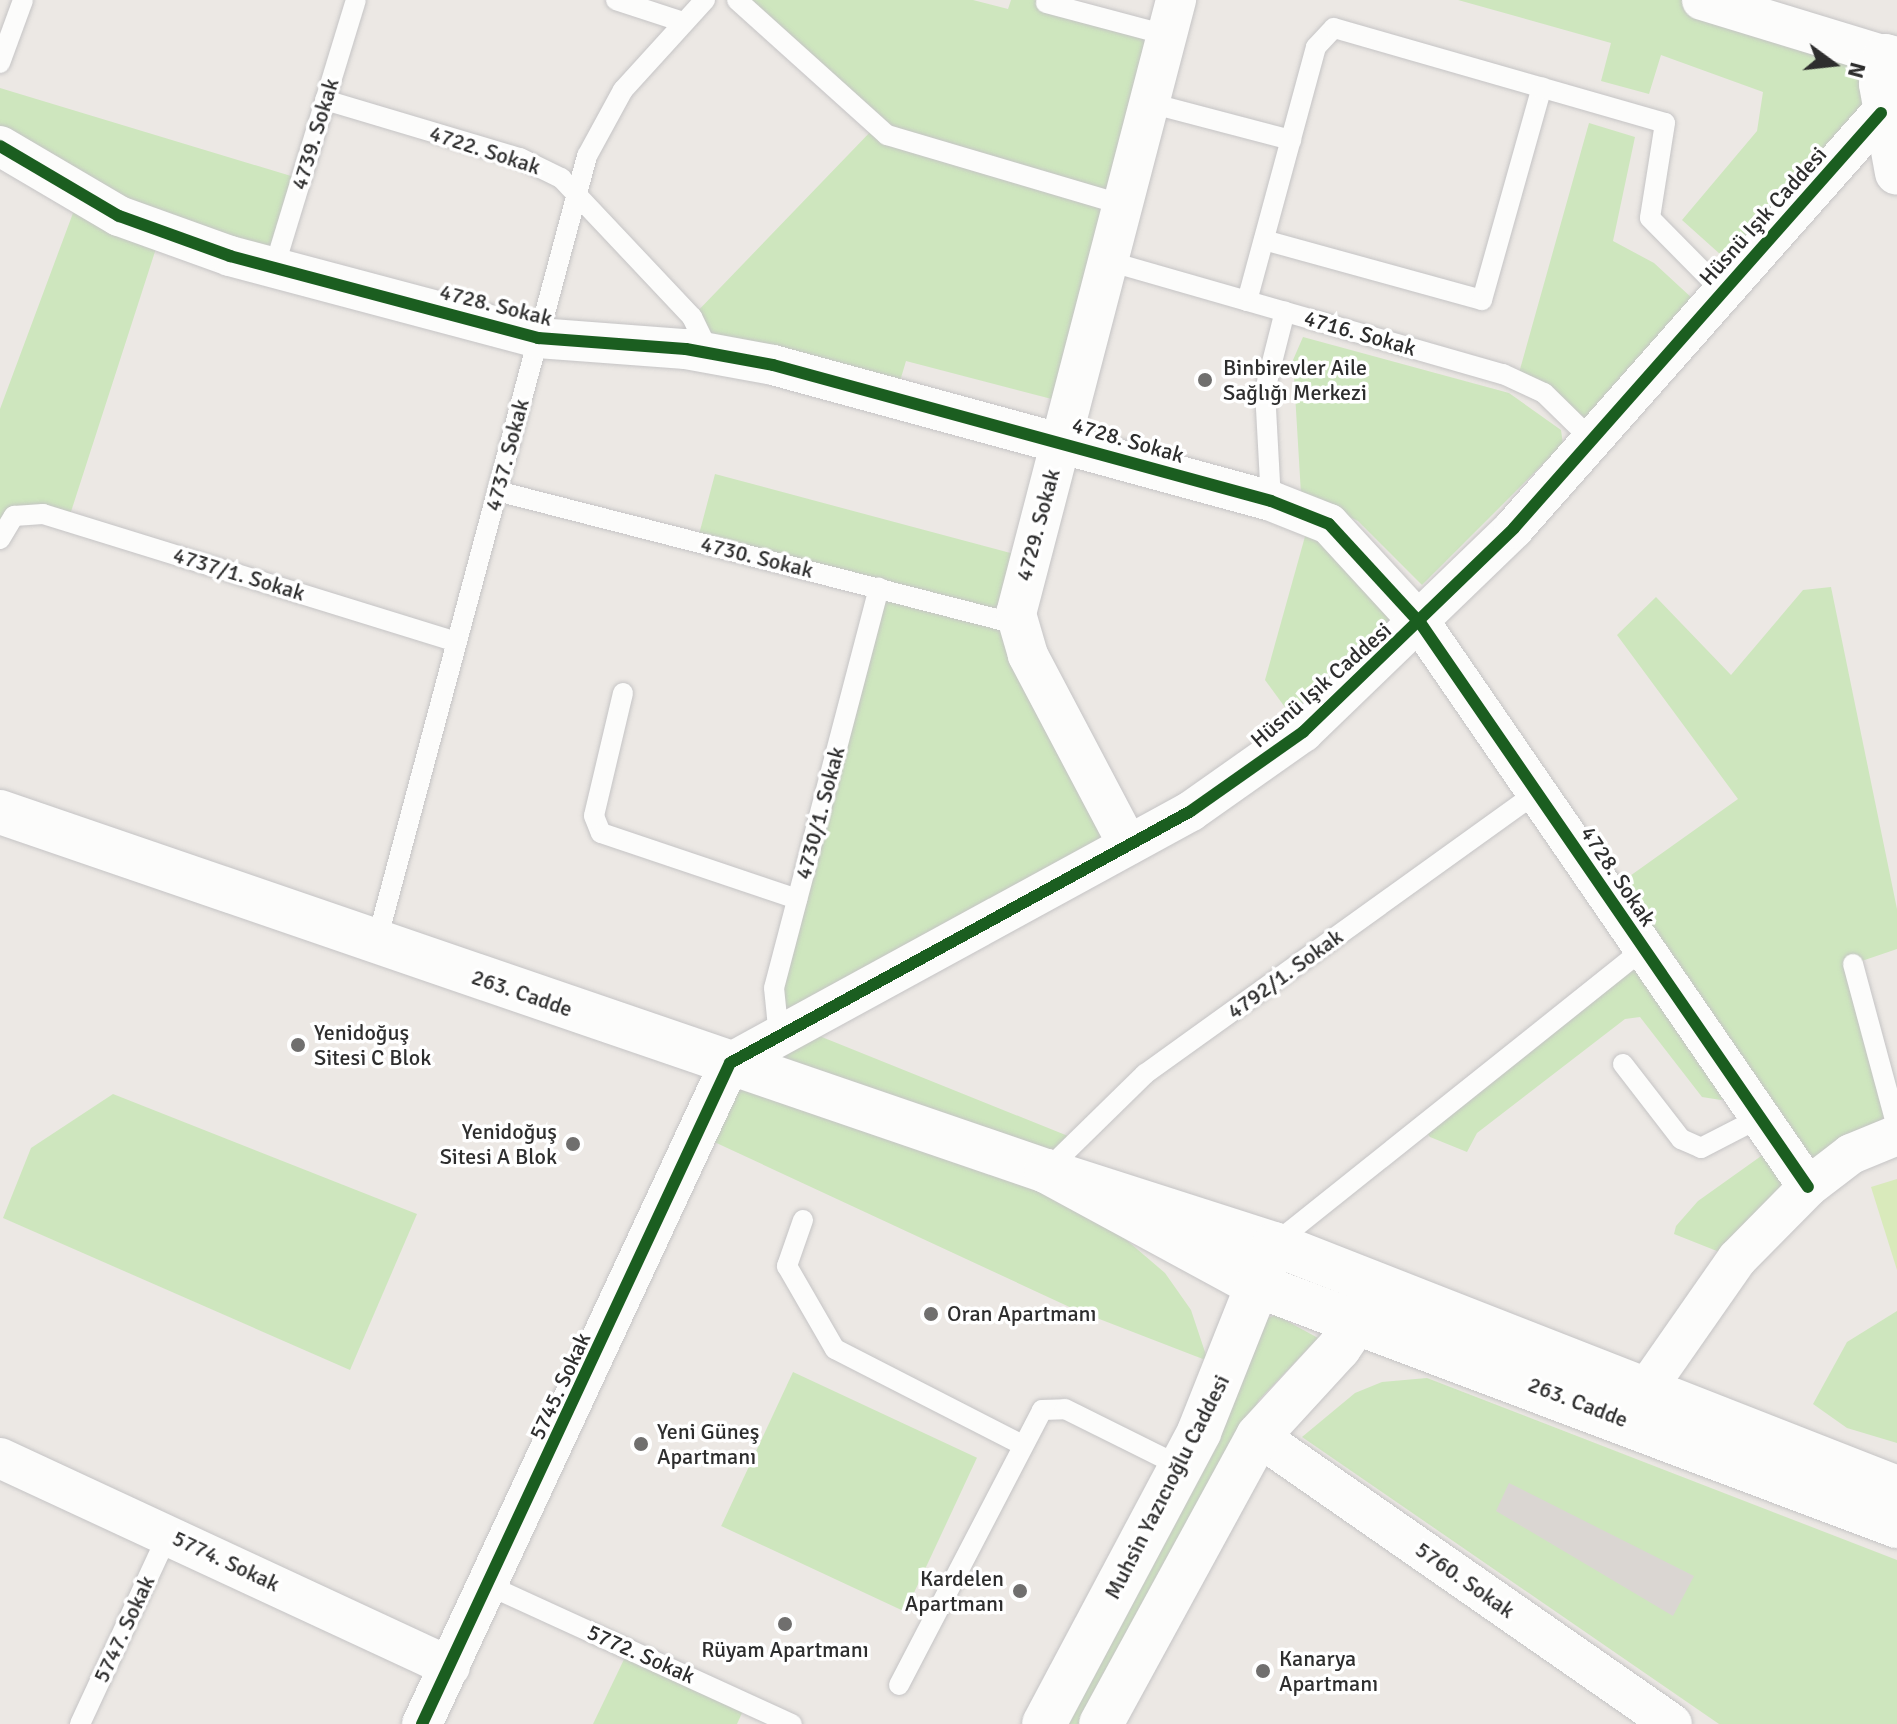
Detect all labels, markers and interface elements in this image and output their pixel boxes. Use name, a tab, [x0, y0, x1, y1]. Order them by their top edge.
north arrow	[1793, 24, 1873, 104]
text: N	[1842, 59, 1872, 81]
street label: 4739. Sokak	[286, 75, 344, 193]
street label: 4722. Sokak	[426, 120, 544, 180]
street label: Hüsnü Işık Caddesi	[1694, 141, 1832, 291]
street label: 4728. Sokak	[437, 278, 555, 332]
street label: 4716. Sokak	[1301, 304, 1419, 362]
place label: Binbirevler Aile Sağlığı Merkezi	[1223, 354, 1367, 406]
marker: Binbirevler Aile Sağlığı Merkezi	[1194, 369, 1216, 391]
street label: 4737. Sokak	[479, 396, 535, 514]
street label: 4728. Sokak	[1069, 411, 1187, 469]
street label: 4729. Sokak	[1010, 466, 1066, 584]
street label: 4730. Sokak	[698, 530, 816, 584]
street label: 4737/1. Sokak	[170, 541, 308, 607]
street label: Hüsnü Işık Caddesi	[1245, 617, 1397, 753]
street label: 4730/1. Sokak	[790, 744, 850, 882]
street label: 4728. Sokak	[1575, 821, 1661, 931]
street label: 4792/1. Sokak	[1222, 923, 1348, 1025]
street label: 263. Cadde	[468, 963, 576, 1023]
place label: Yenidoğuş Sitesi C Blok	[314, 1019, 431, 1070]
marker: Yenidoğuş Sitesi C Blok	[289, 1036, 307, 1054]
place label: Yenidoğuş Sitesi A Blok	[440, 1118, 557, 1170]
marker: Yenidoğuş Sitesi A Blok	[564, 1135, 582, 1153]
place label: Oran Apartmanı	[947, 1301, 1097, 1327]
marker: Oran Apartmanı	[922, 1305, 940, 1323]
street label: 5745. Sokak	[524, 1328, 596, 1444]
street label: Muhsin Yazıcıoğlu Caddesi	[1099, 1370, 1235, 1604]
street label: 263. Cadde	[1524, 1371, 1632, 1433]
place label: Yeni Güneş Apartmanı	[657, 1418, 759, 1470]
marker: Yeni Güneş Apartmanı	[632, 1435, 650, 1453]
street label: 5774. Sokak	[168, 1525, 284, 1597]
street label: 5760. Sokak	[1410, 1536, 1520, 1624]
place label: Kardelen Apartmanı	[905, 1565, 1004, 1616]
street label: 5747. Sokak	[88, 1571, 160, 1687]
marker: Kardelen Apartmanı	[1011, 1582, 1029, 1600]
marker: Rüyam Apartmanı	[776, 1615, 794, 1633]
street label: 5772. Sokak	[583, 1619, 699, 1689]
place label: Rüyam Apartmanı	[701, 1637, 869, 1663]
place label: Kanarya Apartmanı	[1279, 1645, 1378, 1696]
marker: Kanarya Apartmanı	[1254, 1662, 1272, 1680]

